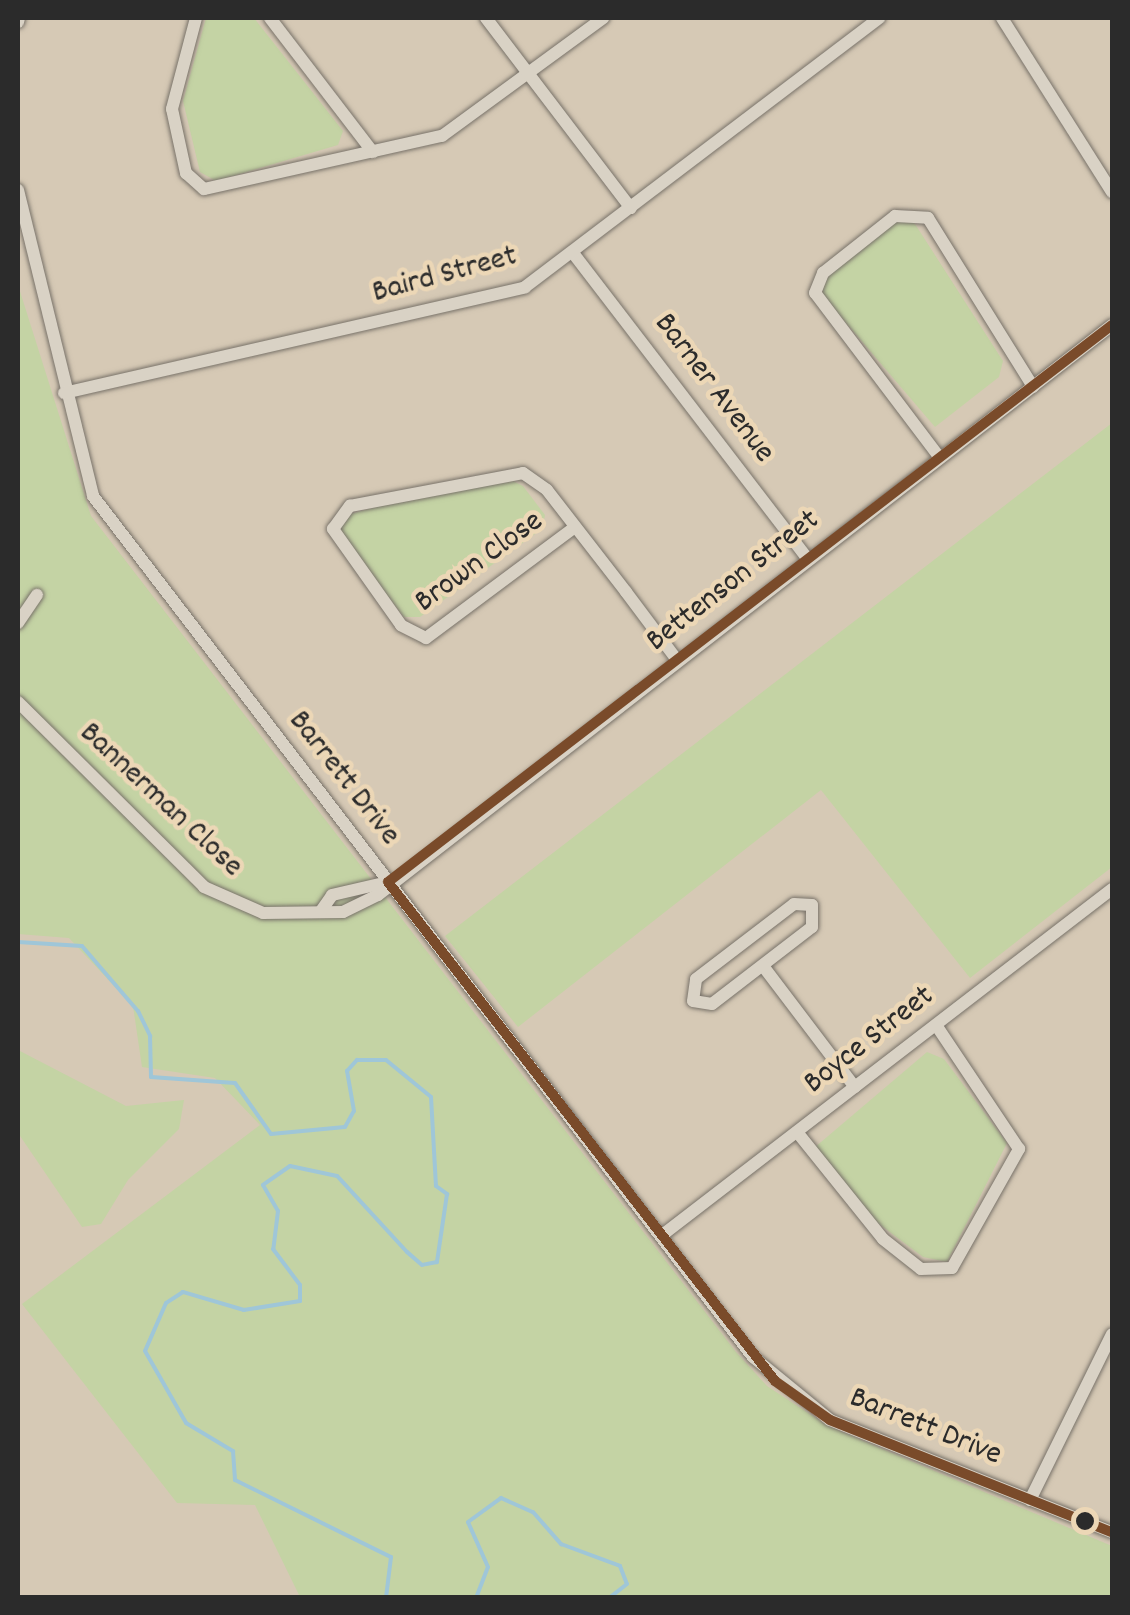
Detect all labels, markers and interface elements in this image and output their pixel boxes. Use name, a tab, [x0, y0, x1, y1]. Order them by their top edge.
street label: Baird Street	[369, 238, 521, 314]
street label: Barner Avenue	[644, 307, 782, 471]
street label: Bettenson Street	[640, 502, 828, 662]
street label: Brown Close	[408, 504, 552, 622]
street label: Barrett Drive	[278, 704, 408, 854]
street label: Bannerman Close	[70, 715, 250, 887]
street label: Boyce Street	[797, 978, 943, 1104]
street label: Barrett Drive	[843, 1380, 1007, 1476]
unlabelled marker	[1075, 1511, 1095, 1531]

